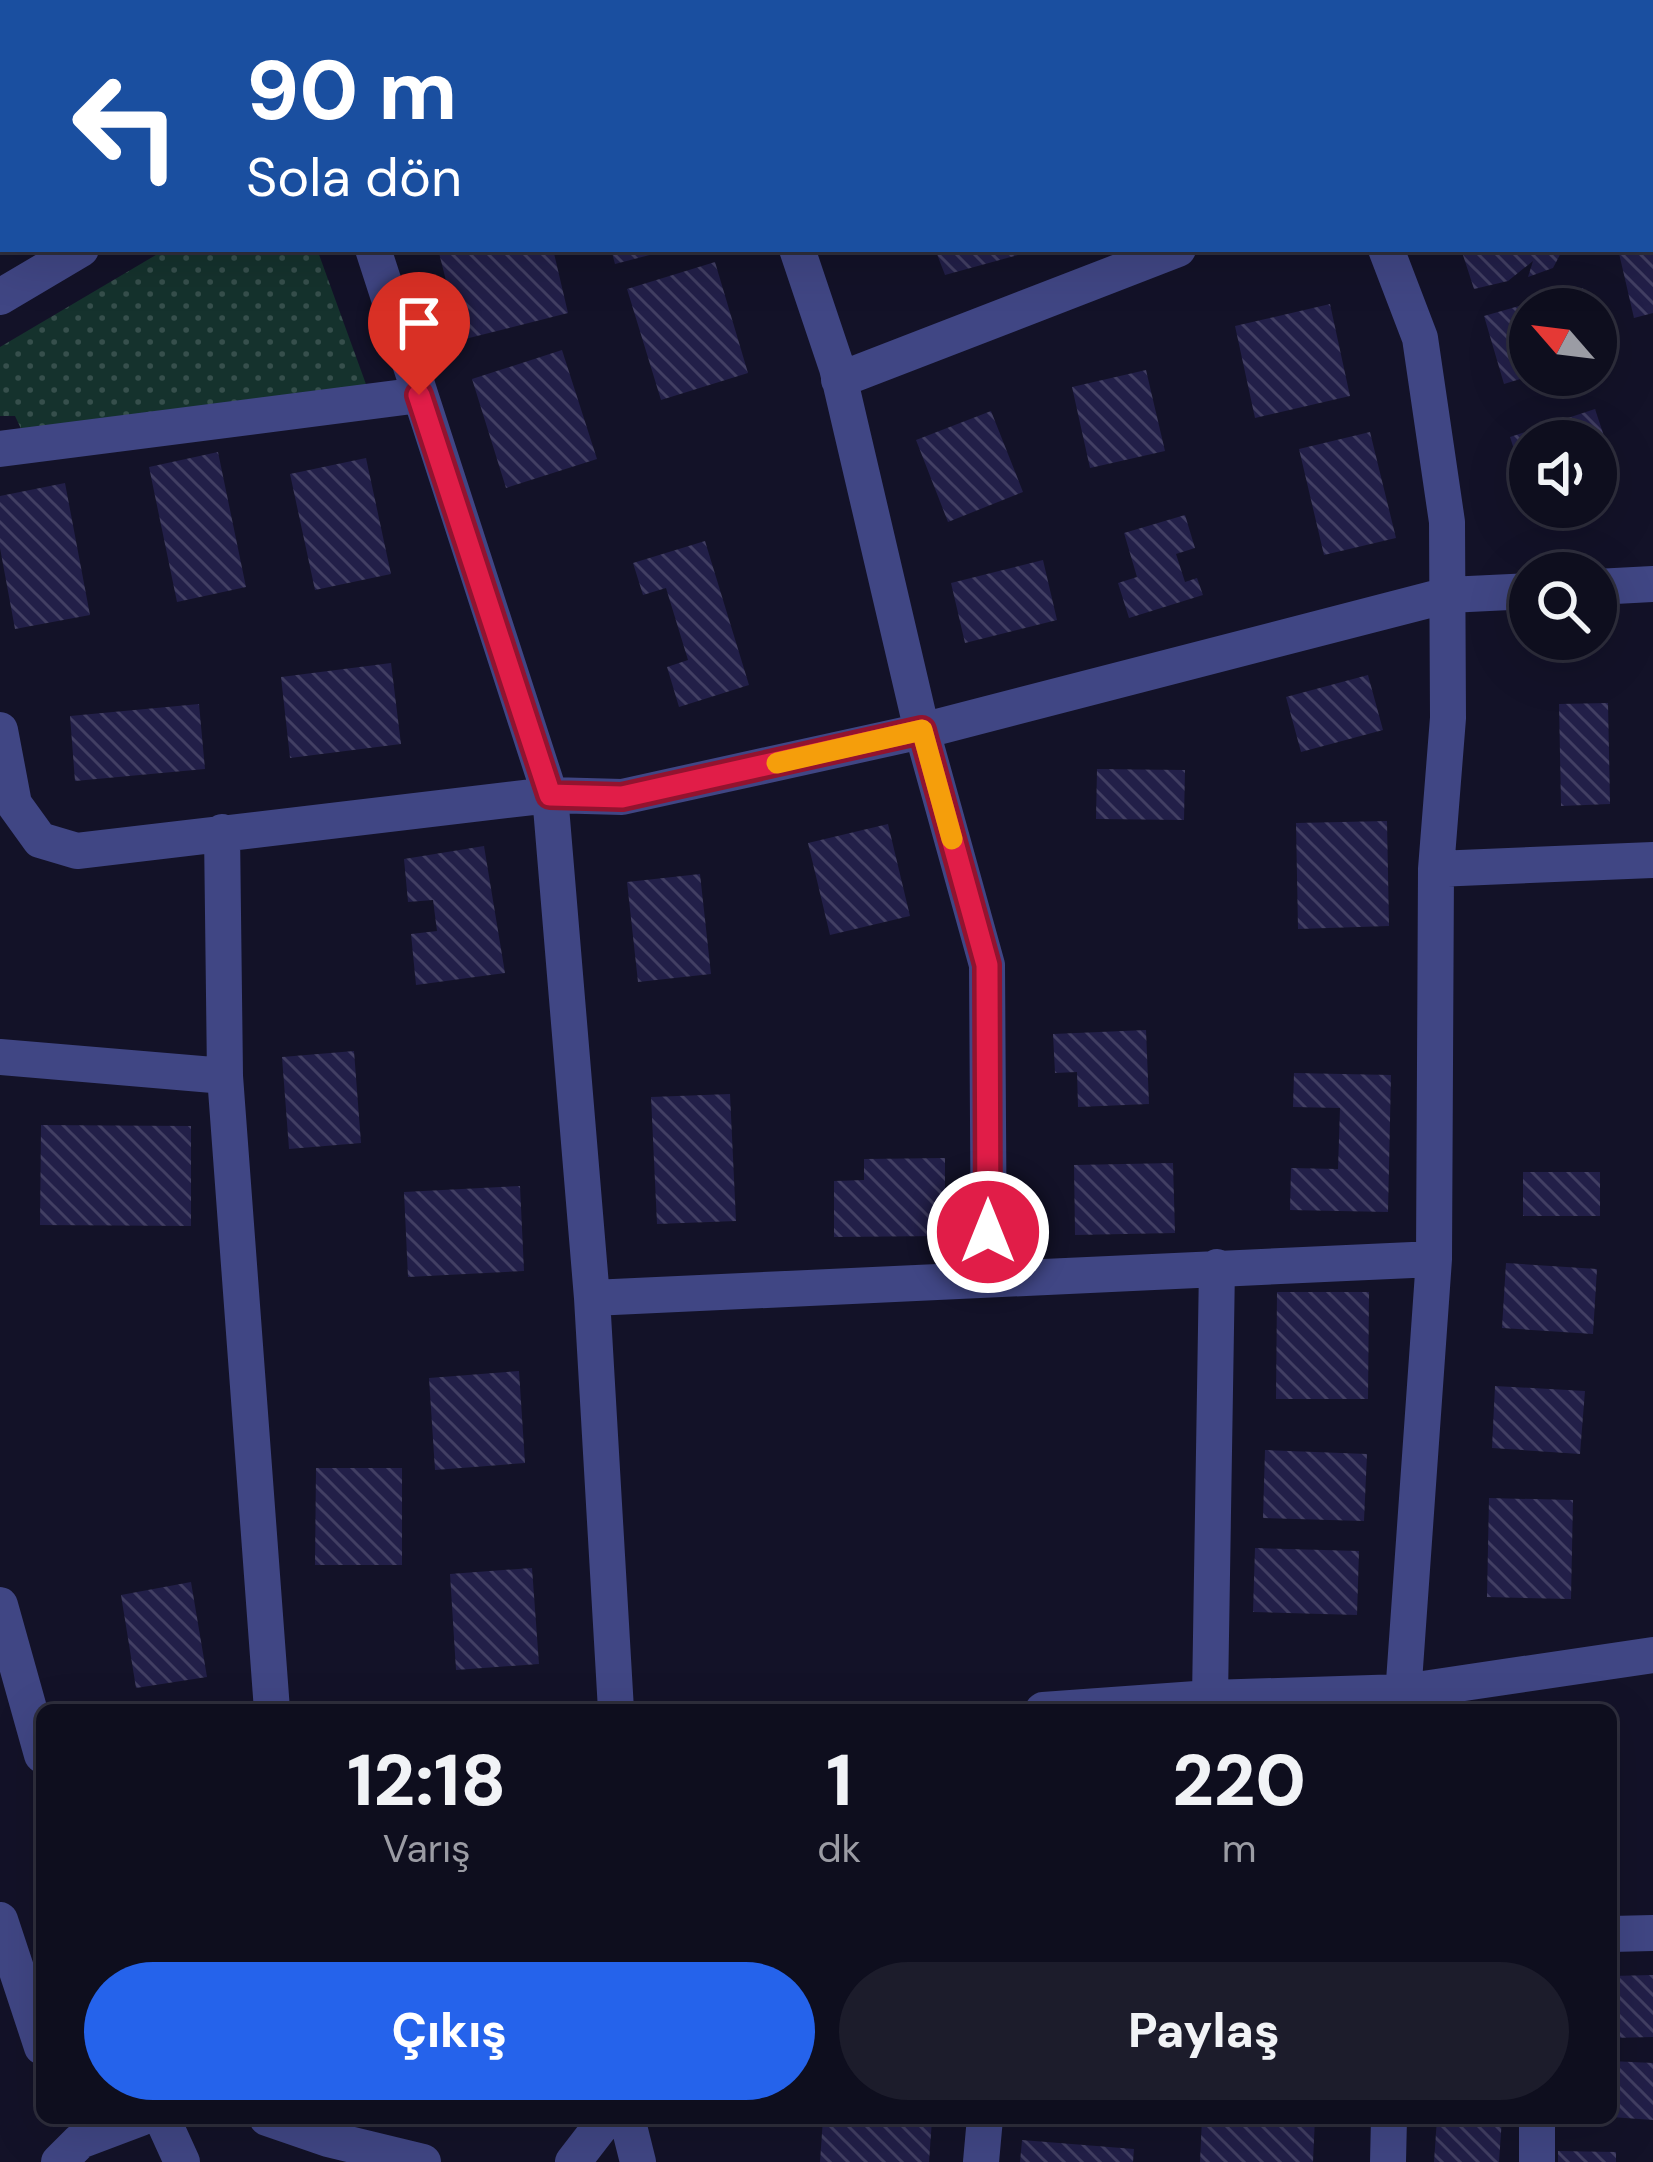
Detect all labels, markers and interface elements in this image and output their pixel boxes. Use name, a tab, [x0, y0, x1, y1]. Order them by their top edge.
text: 90 m	[246, 36, 457, 145]
icon: left	[48, 48, 204, 204]
text: Sola dön	[246, 142, 462, 213]
pin	[368, 272, 470, 395]
north arrow	[1509, 288, 1617, 396]
map controls	[1509, 288, 1617, 660]
icon: arrive	[386, 290, 452, 356]
button: sound	[1509, 420, 1617, 528]
button: search	[1509, 552, 1617, 660]
position arrow	[925, 1169, 1051, 1295]
text: 12:18	[347, 1734, 506, 1827]
text: 1	[826, 1734, 852, 1827]
text: 220	[1172, 1734, 1306, 1827]
text: Varış	[383, 1823, 470, 1874]
text: dk	[817, 1823, 861, 1874]
text: m	[1222, 1823, 1257, 1874]
button: Çıkış	[84, 1962, 815, 2100]
button: Paylaş	[839, 1962, 1569, 2100]

